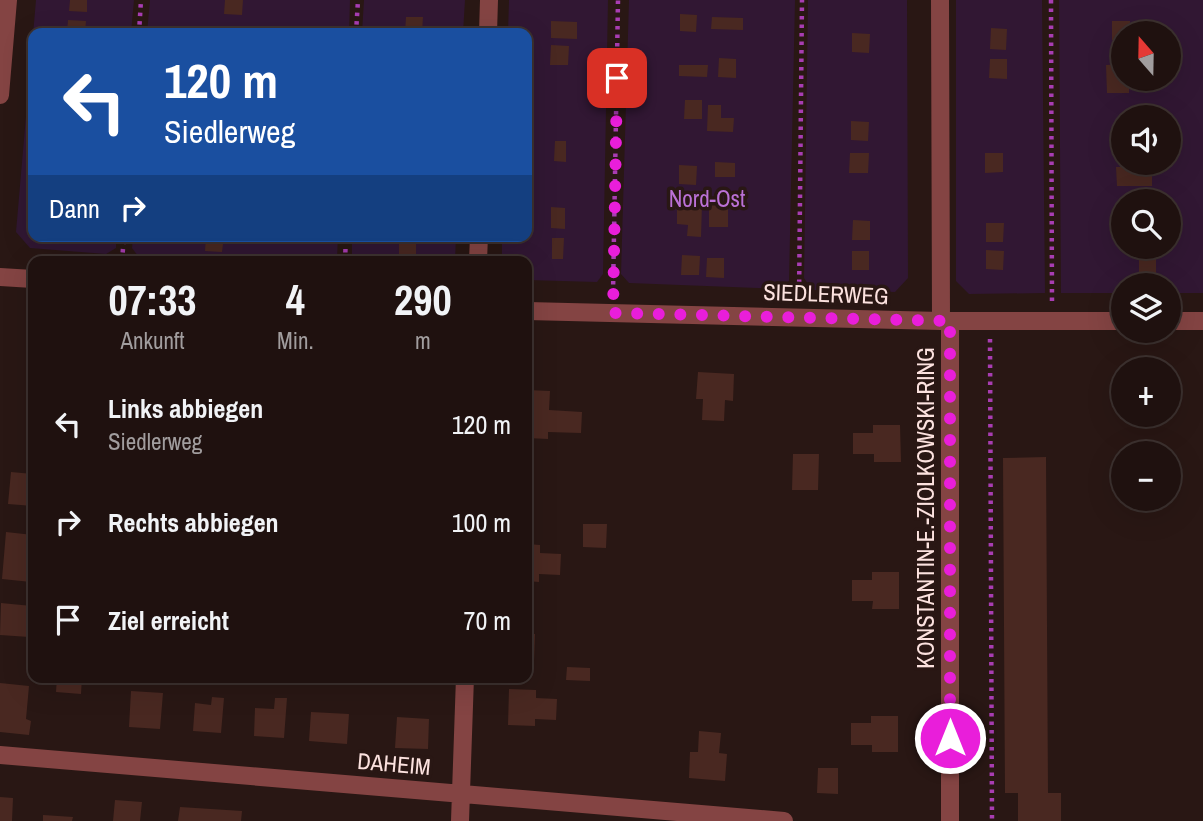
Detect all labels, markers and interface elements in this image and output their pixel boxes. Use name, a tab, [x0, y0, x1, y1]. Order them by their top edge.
north arrow	[1111, 21, 1181, 91]
map controls	[1111, 21, 1181, 511]
text: 120 m	[164, 47, 278, 113]
pin	[587, 48, 647, 108]
icon: left	[49, 56, 140, 147]
icon: arrive	[598, 59, 636, 97]
button: sound	[1111, 105, 1181, 175]
text: Siedlerweg	[164, 110, 295, 153]
park label: Nord-Ost	[669, 183, 745, 214]
icon: right	[114, 189, 152, 227]
button: search	[1111, 189, 1181, 259]
text: Dann	[49, 191, 100, 226]
text: 07:33	[108, 272, 197, 328]
text: 4	[286, 272, 305, 328]
text: 290	[394, 272, 452, 328]
button: layers	[1111, 273, 1181, 343]
street label: SIEDLERWEG	[763, 276, 889, 311]
text: Ankunft	[120, 325, 184, 356]
text: Min.	[277, 325, 314, 356]
text: m	[415, 325, 431, 356]
street label: KONSTANTIN-E.-ZIOLKOWSKI-RING	[910, 347, 941, 669]
button: +	[1111, 357, 1181, 427]
text: Links abbiegen	[108, 391, 263, 426]
icon: left	[49, 405, 87, 443]
text: 120 m	[452, 407, 511, 442]
text: Siedlerweg	[108, 426, 202, 457]
button: −	[1111, 441, 1181, 511]
icon: right	[49, 503, 87, 541]
text: Rechts abbiegen	[108, 505, 279, 540]
text: 100 m	[452, 505, 511, 540]
icon: arrive	[49, 601, 87, 639]
text: Ziel erreicht	[108, 603, 229, 638]
text: 70 m	[464, 603, 511, 638]
position arrow	[913, 701, 987, 775]
street label: DAHEIM	[356, 745, 432, 782]

